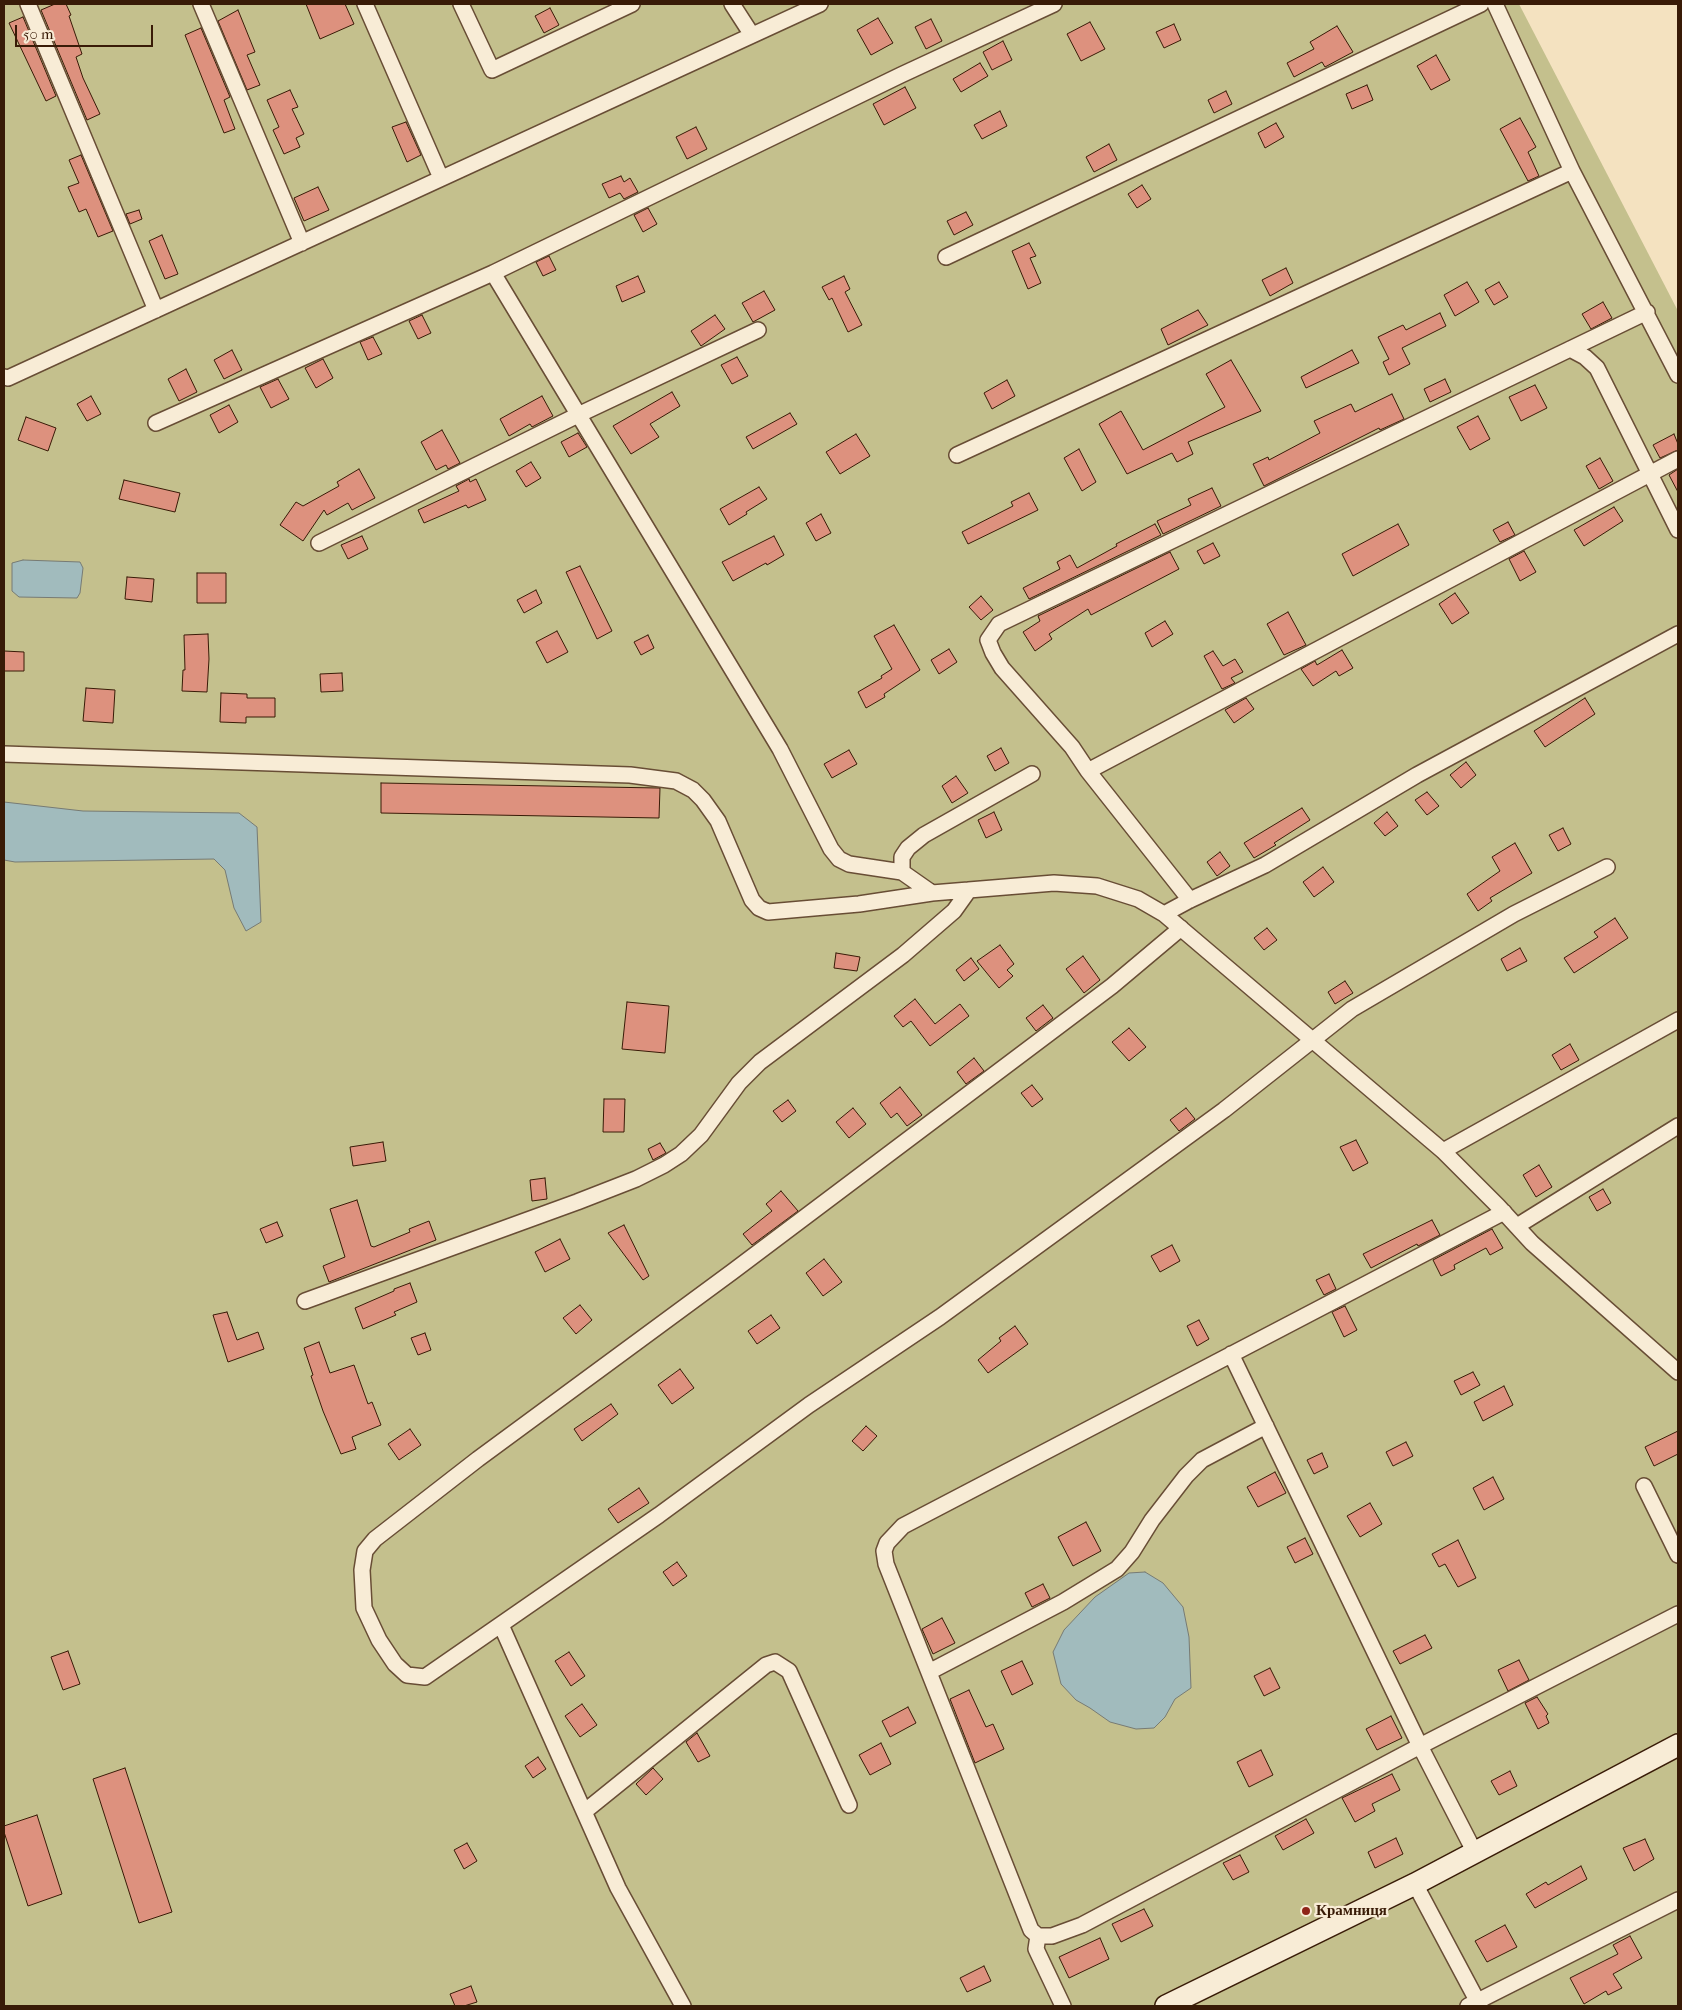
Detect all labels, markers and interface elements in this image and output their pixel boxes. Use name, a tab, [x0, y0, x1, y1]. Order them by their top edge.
scale bar	[18, 15, 155, 47]
text: 50 m	[23, 25, 53, 43]
place label: Крамниця	[1316, 1902, 1387, 1920]
marker: Крамниця	[1300, 1905, 1312, 1917]

